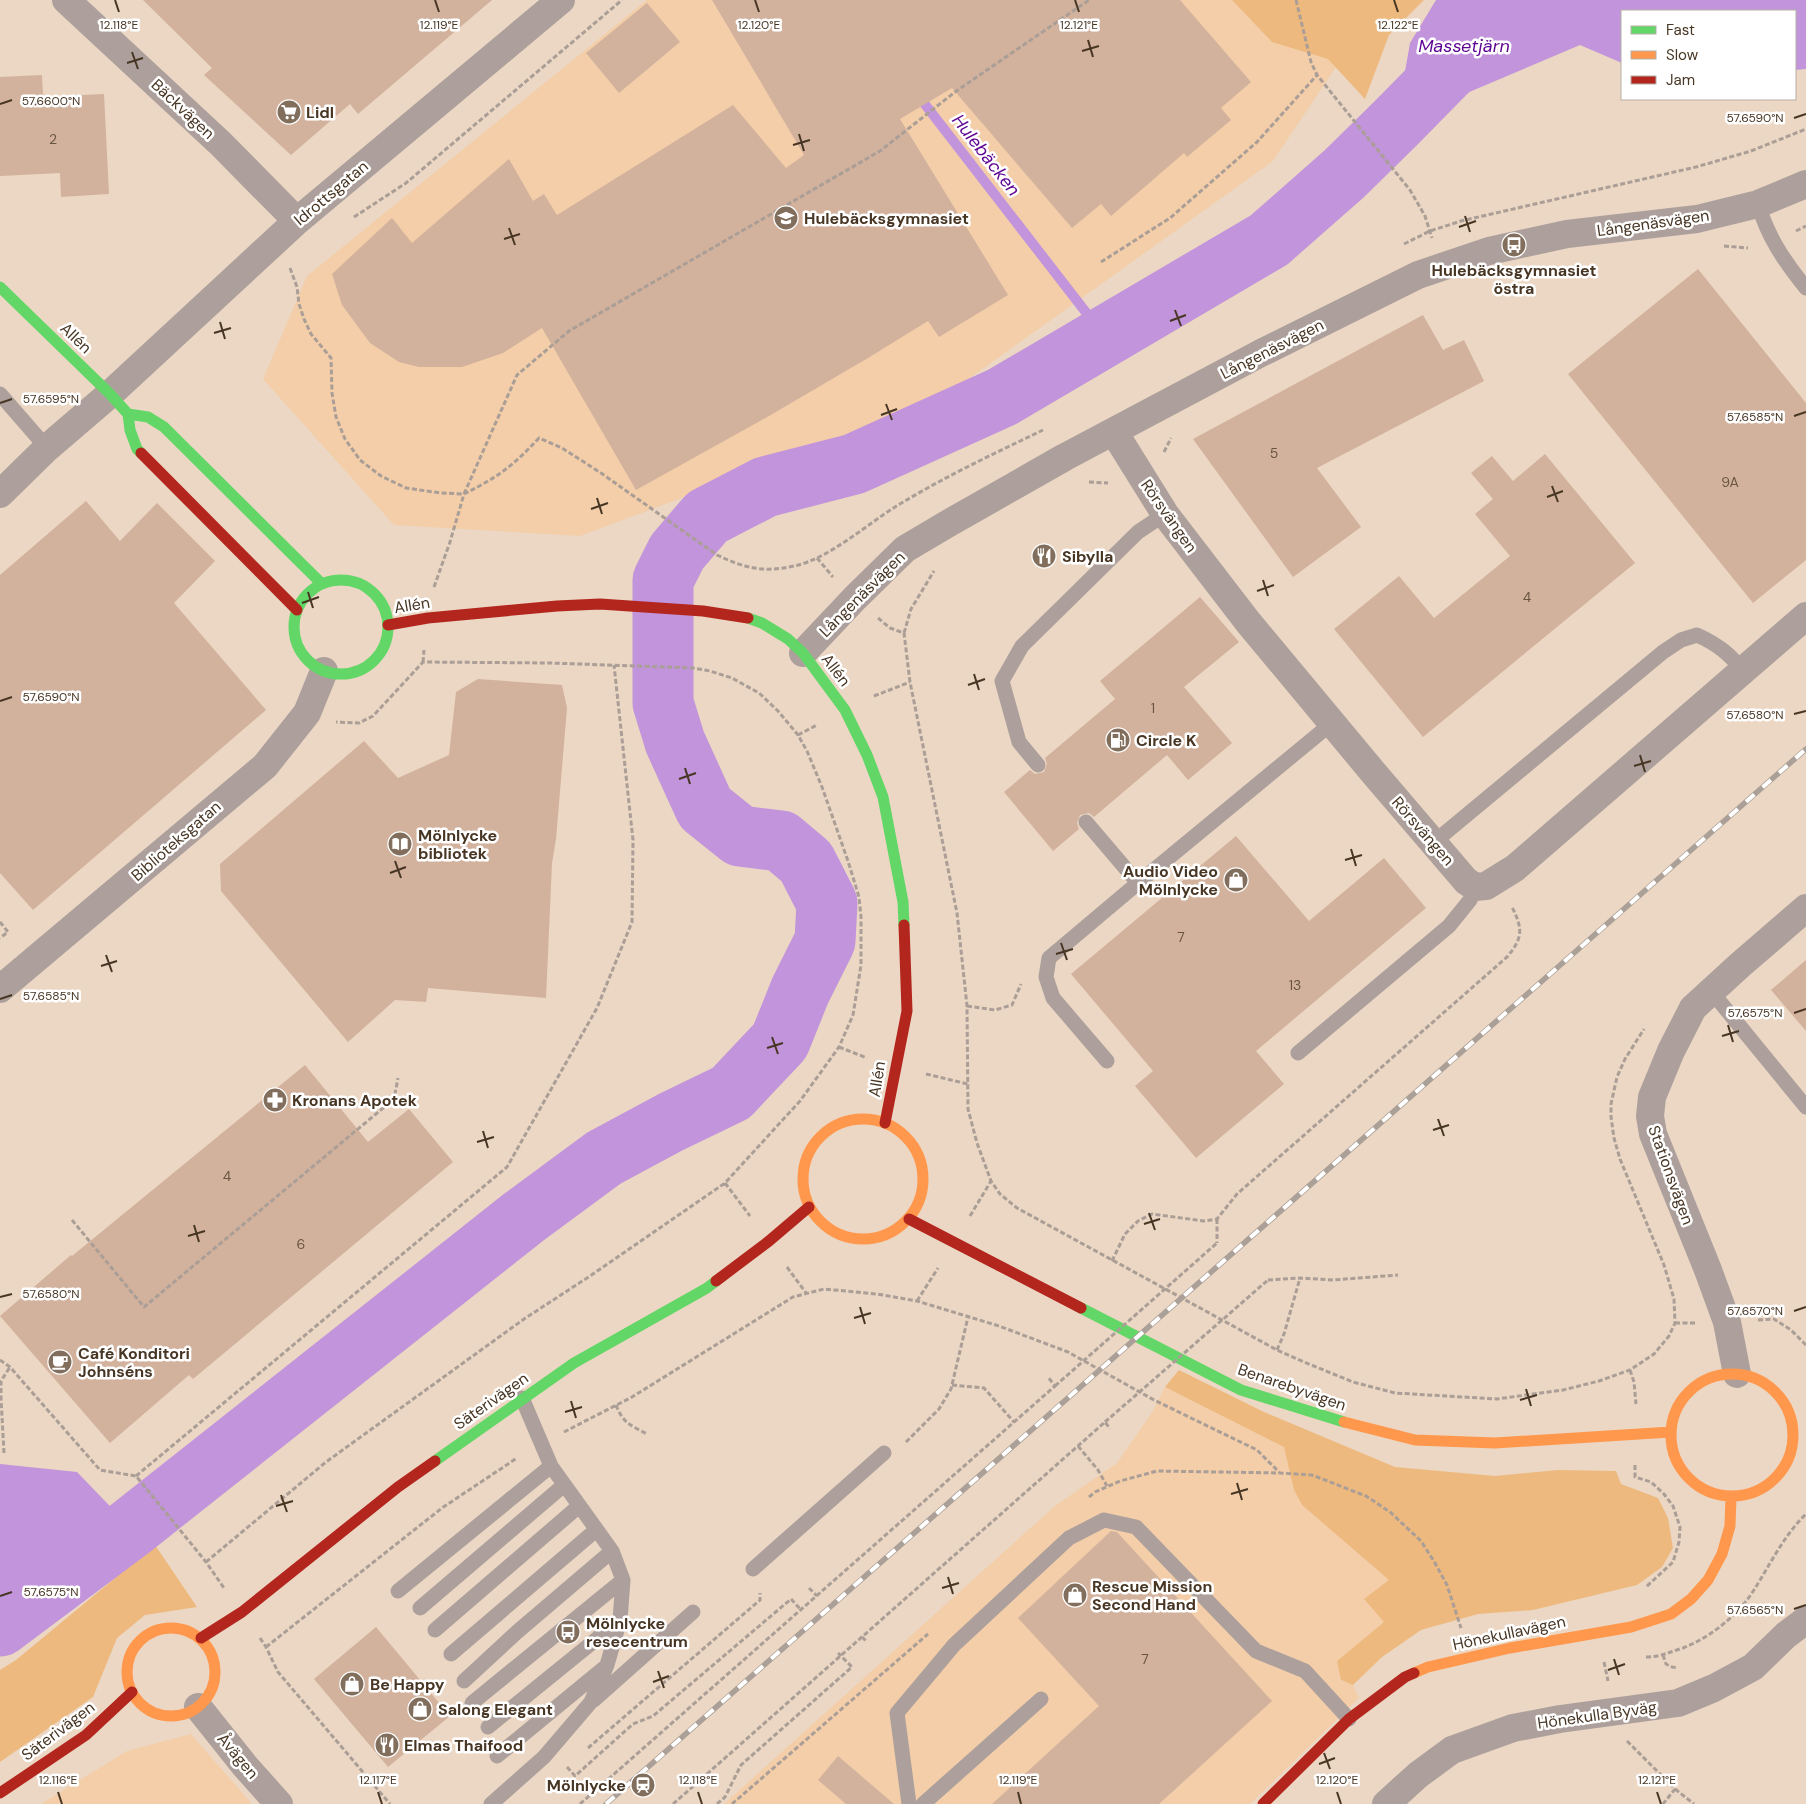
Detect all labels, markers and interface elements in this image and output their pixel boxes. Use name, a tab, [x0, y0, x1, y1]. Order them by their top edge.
legend	[1621, 10, 1796, 100]
text: 12.118°E	[100, 17, 138, 33]
text: 12.119°E	[420, 17, 459, 33]
text: 12.120°E	[738, 17, 780, 33]
text: 12.121°E	[1060, 17, 1098, 33]
text: 12.122°E	[1377, 17, 1419, 33]
text: Fast	[1666, 20, 1695, 40]
water label: Massetjärn	[1418, 34, 1510, 58]
text: Slow	[1666, 45, 1699, 65]
text: Jam	[1666, 70, 1695, 90]
street label: Bäckvägen	[147, 74, 219, 144]
text: 57.6600°N	[22, 93, 80, 109]
supermarket icon: Lidl	[276, 99, 302, 125]
place label: Lidl	[306, 102, 334, 123]
water label: Hulebäcken	[946, 109, 1026, 201]
text: 57.6590°N	[1726, 110, 1784, 126]
house number: 2	[49, 130, 57, 148]
street label: Idrottsgatan	[290, 156, 372, 230]
school or university icon: Hulebäcksgymnasiet	[773, 205, 799, 231]
street label: Långenäsvägen	[1596, 205, 1710, 241]
place label: Hulebäcksgymnasiet	[804, 208, 969, 229]
bus stop icon: Hulebäcksgymnasiet östra	[1501, 232, 1527, 258]
place label: Hulebäcksgymnasiet östra	[1432, 260, 1597, 299]
street label: Långenäsvägen	[1217, 314, 1327, 384]
street label: Allén	[56, 318, 96, 358]
text: 57.6595°N	[23, 391, 79, 407]
text: 57.6585°N	[1727, 409, 1783, 425]
house number: 5	[1270, 444, 1278, 462]
house number: 9A	[1721, 473, 1739, 491]
street label: Rörsvängen	[1136, 475, 1202, 557]
restaurant icon: Sibylla	[1031, 543, 1057, 569]
place label: Sibylla	[1062, 546, 1113, 567]
street label: Långenäsvägen	[815, 547, 909, 641]
house number: 4	[1523, 588, 1532, 606]
street label: Allén	[393, 592, 431, 618]
street label: Allén	[817, 649, 855, 691]
text: 57.6590°N	[22, 689, 80, 705]
house number: 1	[1151, 699, 1155, 717]
text: 57.6580°N	[1726, 707, 1784, 723]
fuel station icon: Circle K	[1105, 727, 1131, 753]
place label: Circle K	[1136, 730, 1197, 751]
street label: Rörsvängen	[1387, 792, 1459, 870]
street label: Biblioteksgatan	[127, 796, 225, 886]
place label: Mölnlycke bibliotek	[418, 825, 497, 864]
library icon: Mölnlycke bibliotek	[387, 831, 413, 857]
place label: Audio Video Mölnlycke	[1123, 861, 1218, 900]
shop icon: Audio Video Mölnlycke	[1223, 867, 1249, 893]
house number: 7	[1177, 928, 1185, 946]
house number: 13	[1289, 976, 1301, 994]
text: 57.6585°N	[23, 988, 79, 1004]
text: 57.6575°N	[1727, 1005, 1783, 1021]
street label: Allén	[864, 1060, 890, 1098]
pharmacy icon: Kronans Apotek	[262, 1087, 288, 1113]
place label: Kronans Apotek	[292, 1090, 418, 1111]
street label: Stationsvägen	[1643, 1123, 1699, 1227]
house number: 4	[223, 1167, 232, 1185]
house number: 6	[297, 1235, 305, 1253]
text: 57.6580°N	[22, 1286, 80, 1302]
text: 57.6570°N	[1727, 1303, 1783, 1319]
place label: Café Konditori Johnséns	[78, 1343, 190, 1382]
cafe icon: Café Konditori Johnséns	[47, 1349, 73, 1375]
street label: Benarebyvägen	[1235, 1359, 1349, 1415]
street label: Säterivägen	[450, 1368, 532, 1434]
place label: Rescue Mission Second Hand	[1092, 1576, 1212, 1615]
shop icon: Rescue Mission Second Hand	[1062, 1582, 1088, 1608]
text: 57.6575°N	[23, 1584, 79, 1600]
text: 57.6565°N	[1727, 1602, 1783, 1618]
street label: Hönekullavägen	[1451, 1611, 1567, 1655]
place label: Mölnlycke resecentrum	[586, 1613, 688, 1652]
bus stop icon: Mölnlycke resecentrum	[555, 1619, 581, 1645]
house number: 7	[1141, 1650, 1149, 1668]
shop icon: Be Happy	[339, 1671, 365, 1697]
place label: Be Happy	[370, 1674, 445, 1695]
shop icon: Salong Elegant	[407, 1696, 433, 1722]
street label: Hönekulla Byväg	[1536, 1696, 1658, 1734]
street label: Säterivägen	[17, 1697, 99, 1765]
place label: Salong Elegant	[438, 1699, 553, 1720]
street label: Åvägen	[213, 1729, 263, 1783]
restaurant icon: Elmas Thaifood	[374, 1732, 400, 1758]
place label: Elmas Thaifood	[404, 1735, 523, 1756]
text: 12.116°E	[39, 1772, 78, 1788]
text: 12.117°E	[359, 1772, 397, 1788]
station icon: Mölnlycke	[630, 1772, 656, 1798]
text: 12.118°E	[679, 1772, 717, 1788]
text: 12.119°E	[999, 1772, 1038, 1788]
text: 12.120°E	[1316, 1772, 1358, 1788]
text: 12.121°E	[1638, 1772, 1676, 1788]
place label: Mölnlycke	[547, 1775, 626, 1796]

